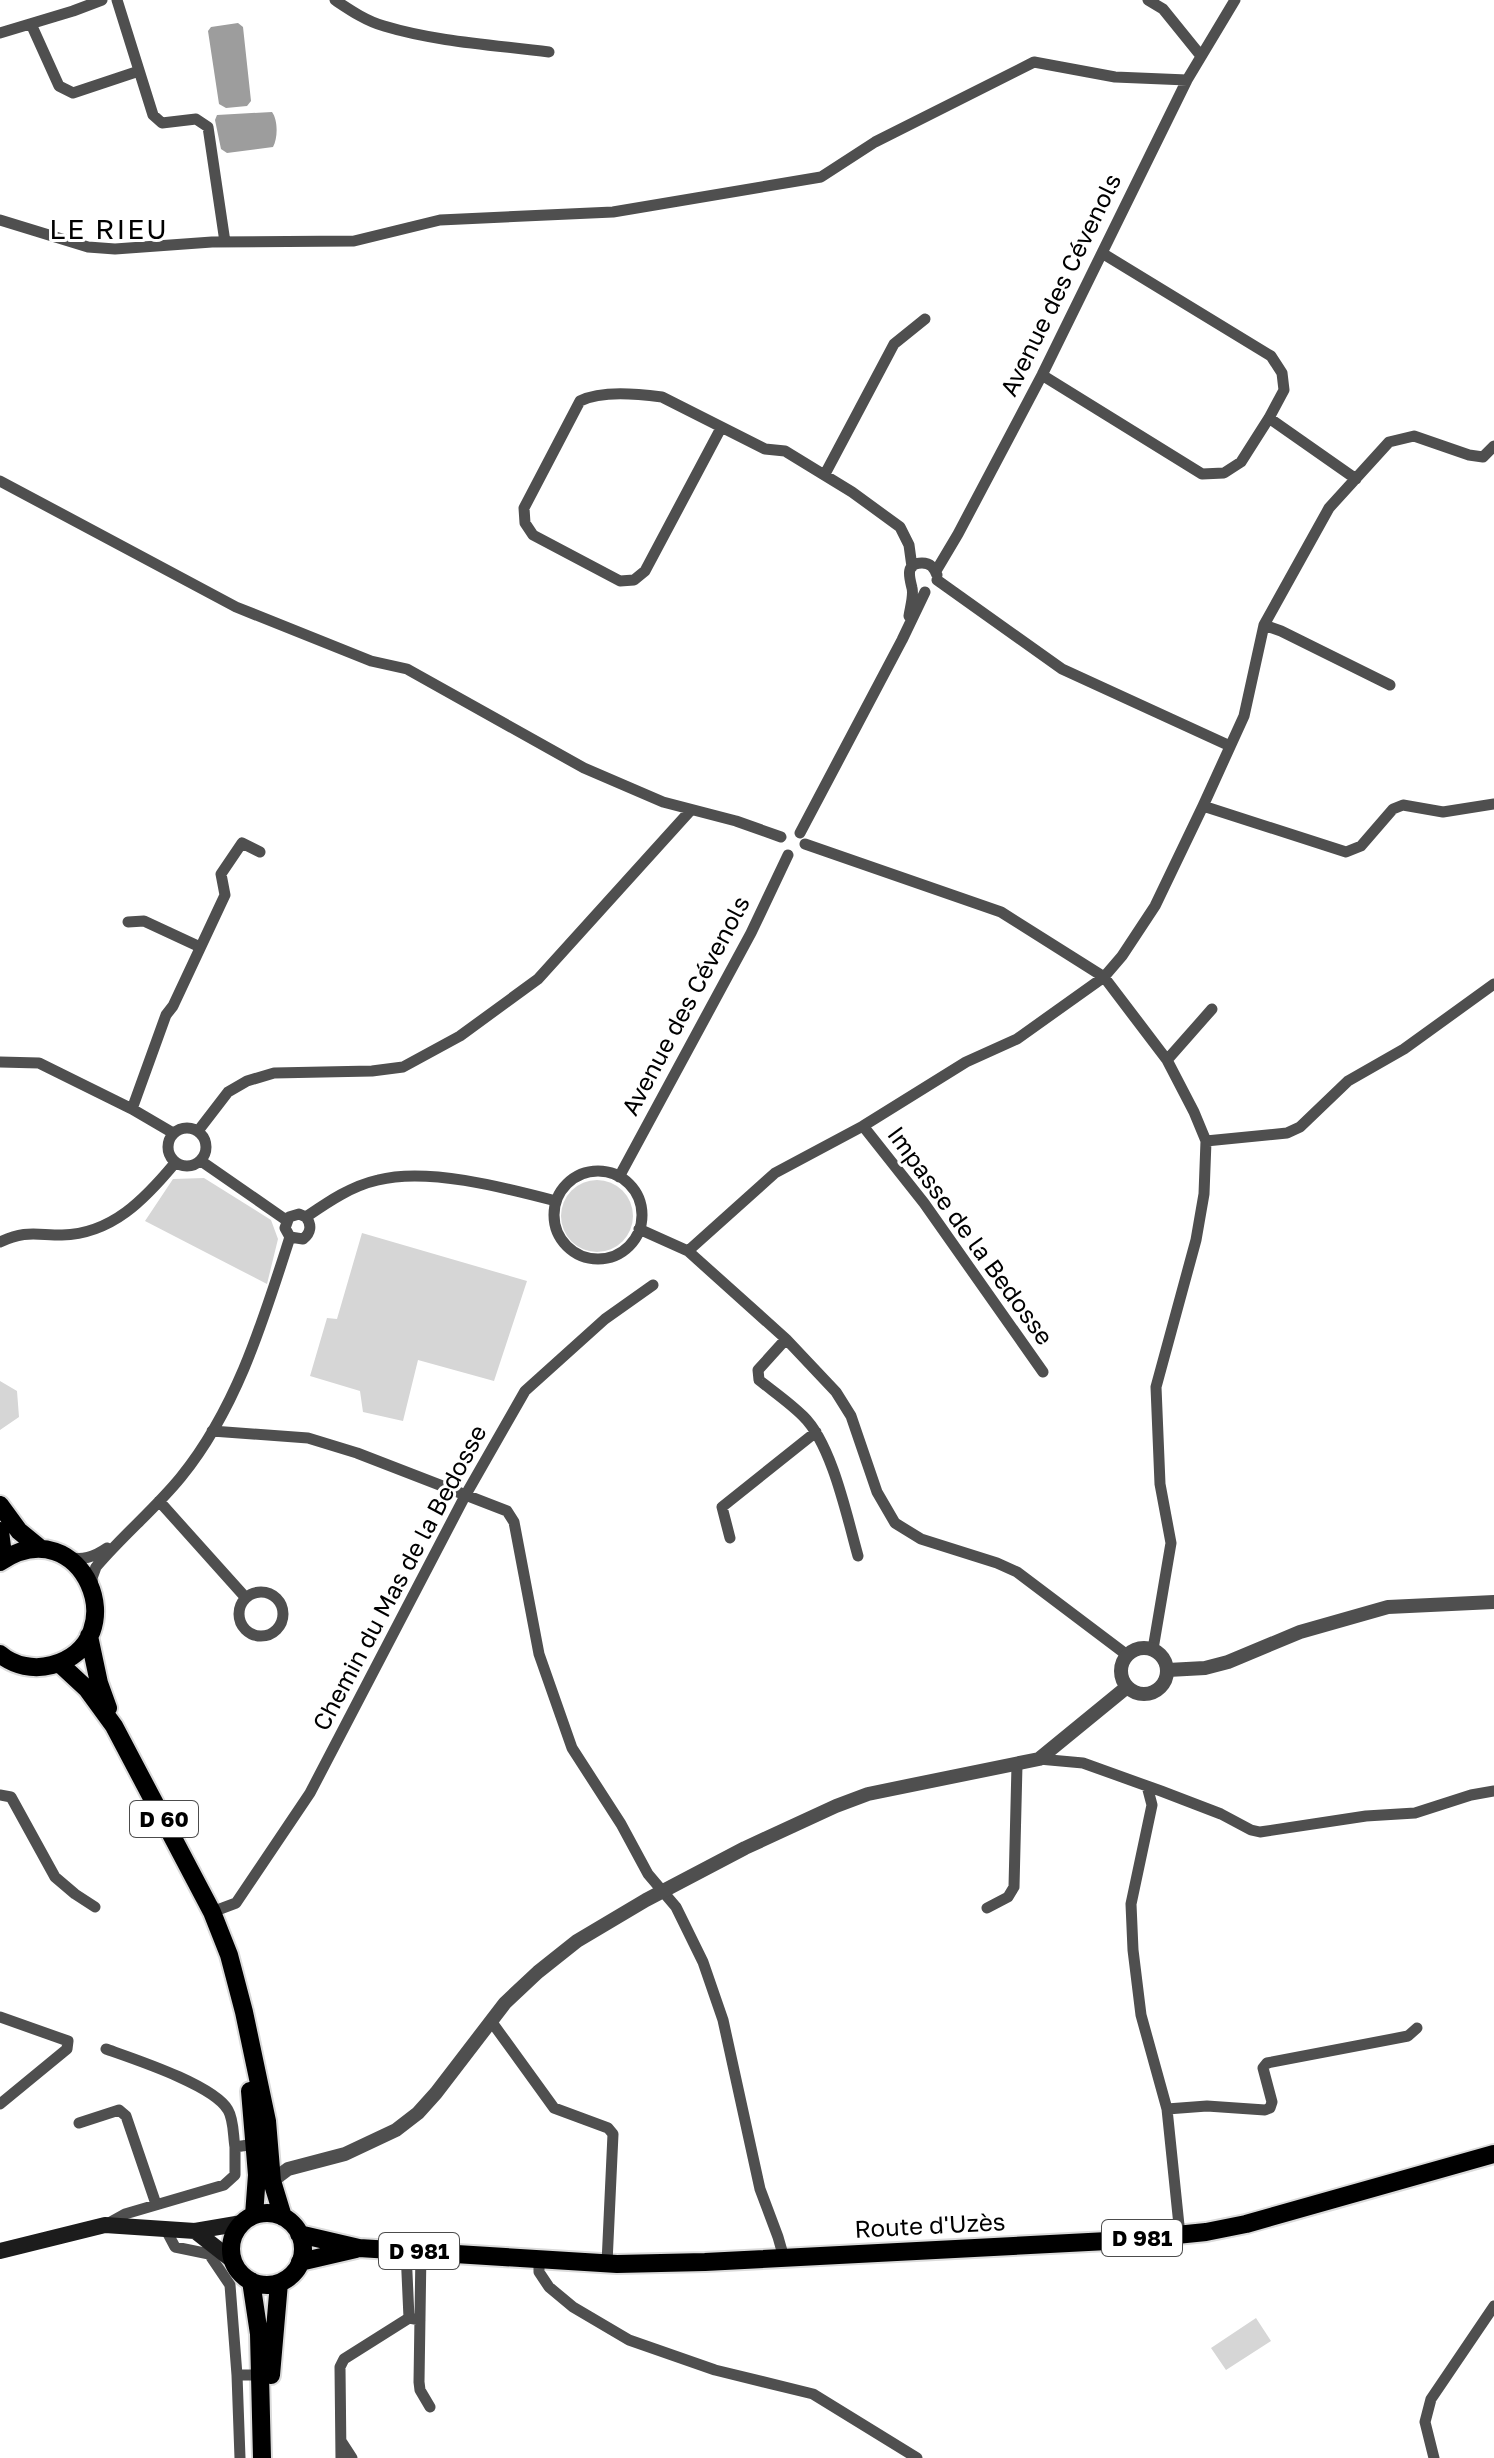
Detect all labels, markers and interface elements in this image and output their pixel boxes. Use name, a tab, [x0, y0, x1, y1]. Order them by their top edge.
street label: Avenue des Cévenols	[993, 168, 1126, 400]
district label: LE RIEU	[49, 212, 169, 245]
street label: Avenue des Cévenols	[615, 891, 755, 1120]
street label: Impasse de la Bedosse	[882, 1120, 1060, 1350]
street label: Chemin du Mas de la Bedosse	[306, 1419, 492, 1735]
road number: D 60	[130, 1801, 198, 1837]
street label: Route d'Uzès	[854, 2206, 1006, 2243]
road number: D 981	[1102, 2220, 1182, 2256]
road number: D 981	[379, 2233, 459, 2269]

